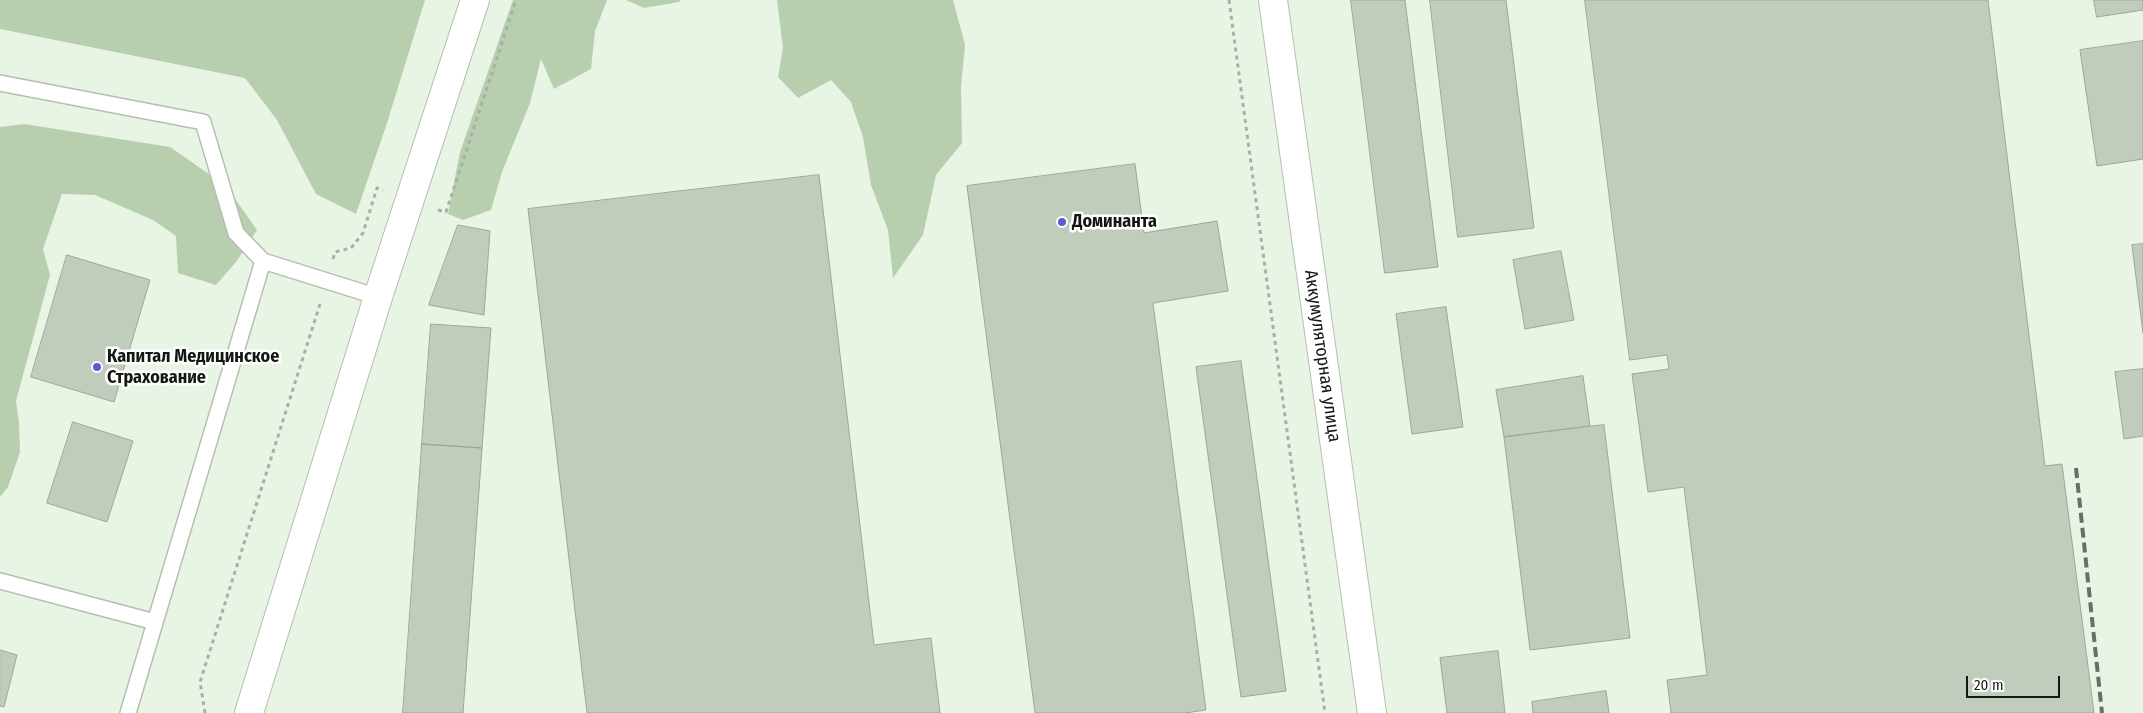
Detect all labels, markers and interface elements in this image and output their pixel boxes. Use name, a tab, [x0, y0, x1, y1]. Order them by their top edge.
place label: Доминанта	[1072, 211, 1157, 233]
marker: Доминанта	[1056, 216, 1068, 228]
street label: Аккумуляторная улица	[1299, 268, 1345, 444]
place label: Капитал Медицинское Страхование	[107, 346, 279, 388]
marker: Капитал Медицинское Страхование	[91, 361, 103, 373]
scale bar	[1968, 666, 2062, 698]
text: 20 m	[1974, 676, 2004, 694]

